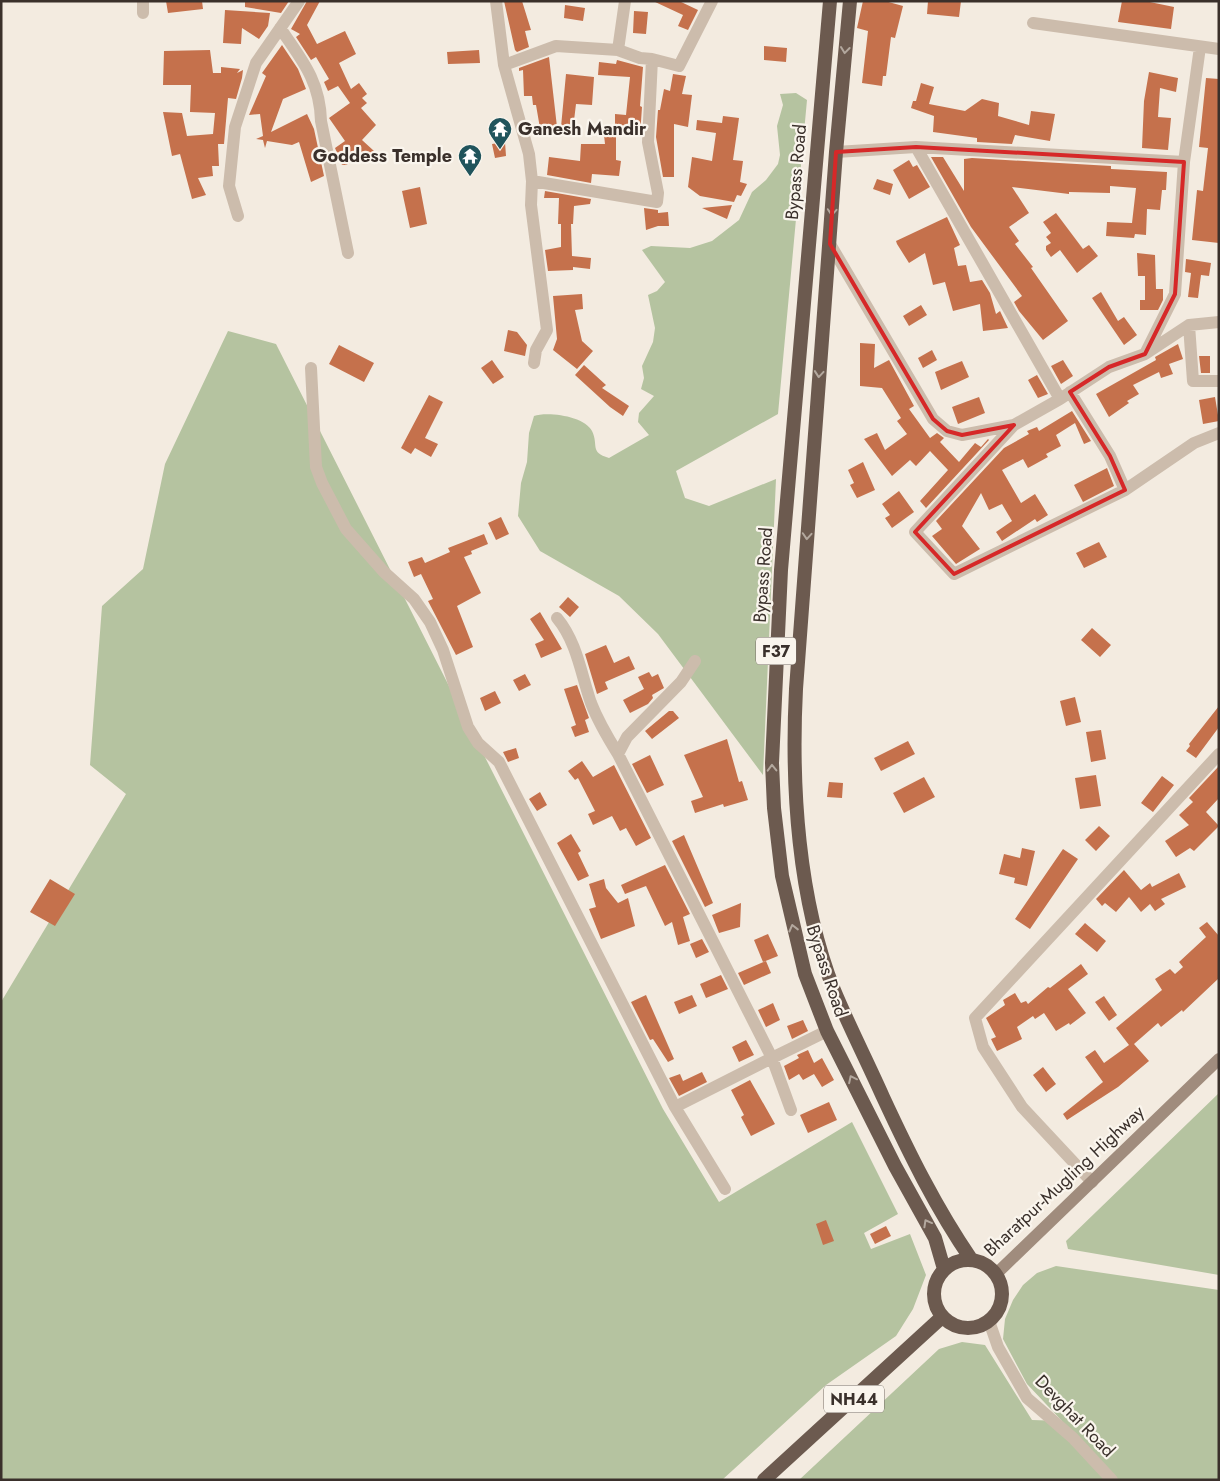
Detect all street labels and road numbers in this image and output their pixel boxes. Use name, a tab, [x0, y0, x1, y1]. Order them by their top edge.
street label: Bypass Road	[779, 123, 813, 221]
street label: Bypass Road	[747, 526, 779, 624]
road number: F37	[756, 637, 796, 664]
street label: Bypass Road	[800, 922, 854, 1020]
street label: Bharatpur-Mugling Highway	[978, 1099, 1150, 1262]
street label: Devghat Road	[1029, 1369, 1121, 1463]
road number: NH44	[824, 1386, 884, 1412]

